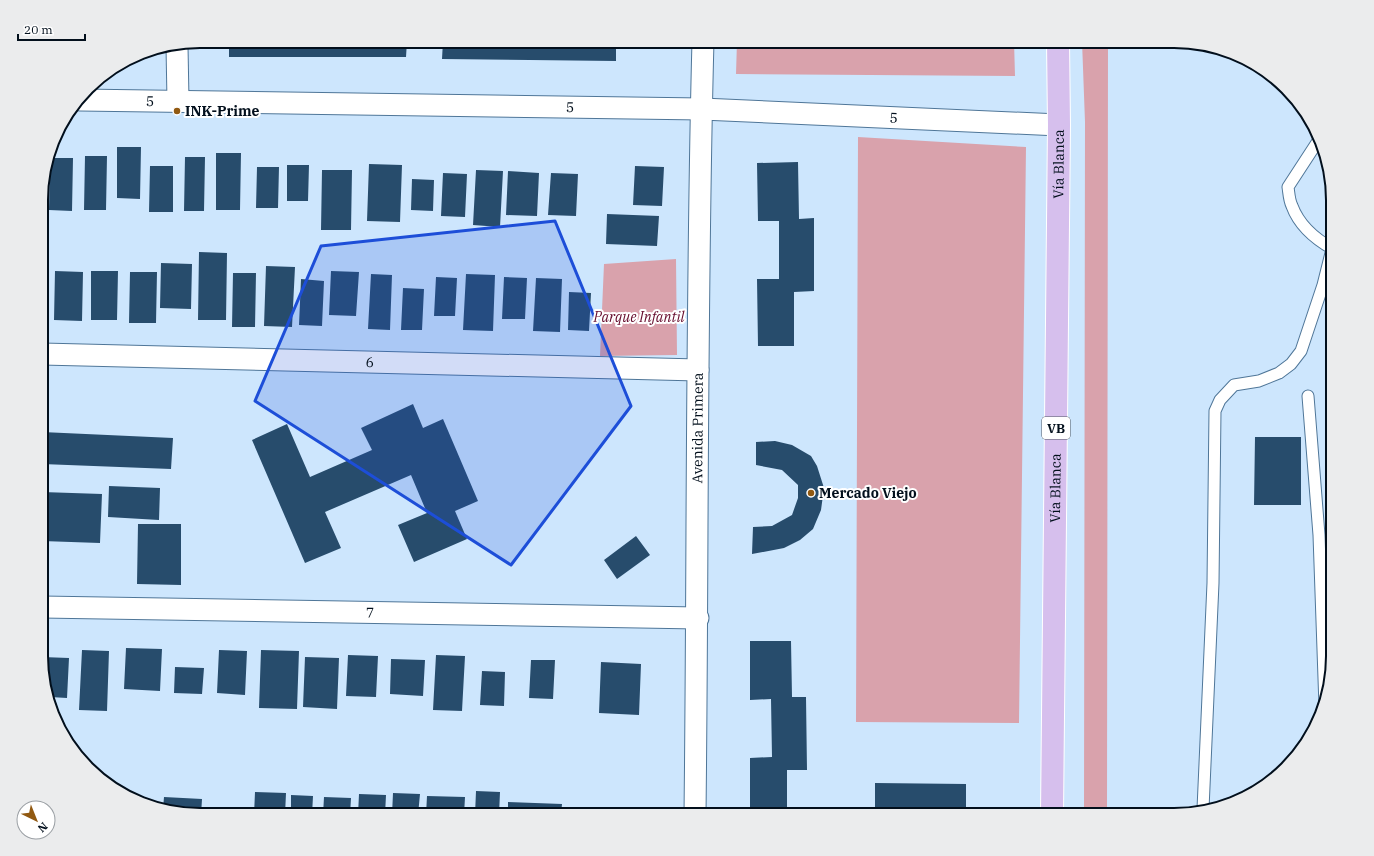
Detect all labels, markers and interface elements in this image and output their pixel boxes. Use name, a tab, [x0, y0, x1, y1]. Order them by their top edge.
scale bar	[18, 16, 85, 42]
text: 20 m	[24, 22, 53, 37]
street label: 5	[146, 92, 154, 110]
street label: 5	[566, 98, 574, 116]
place label: INK-Prime	[185, 102, 260, 120]
marker: INK-Prime	[172, 106, 182, 116]
street label: 5	[889, 108, 898, 127]
street label: Vía Blanca	[1049, 129, 1068, 199]
park label: Parque Infantil	[592, 308, 686, 326]
street label: 6	[365, 353, 374, 371]
street label: Avenida Primera	[688, 372, 707, 483]
road number: VB	[1042, 417, 1070, 439]
street label: Vía Blanca	[1046, 453, 1065, 523]
place label: Mercado Viejo	[819, 484, 917, 502]
marker: Mercado Viejo	[806, 488, 816, 498]
street label: 7	[366, 603, 374, 622]
north arrow	[16, 800, 56, 840]
text: N	[35, 819, 51, 836]

